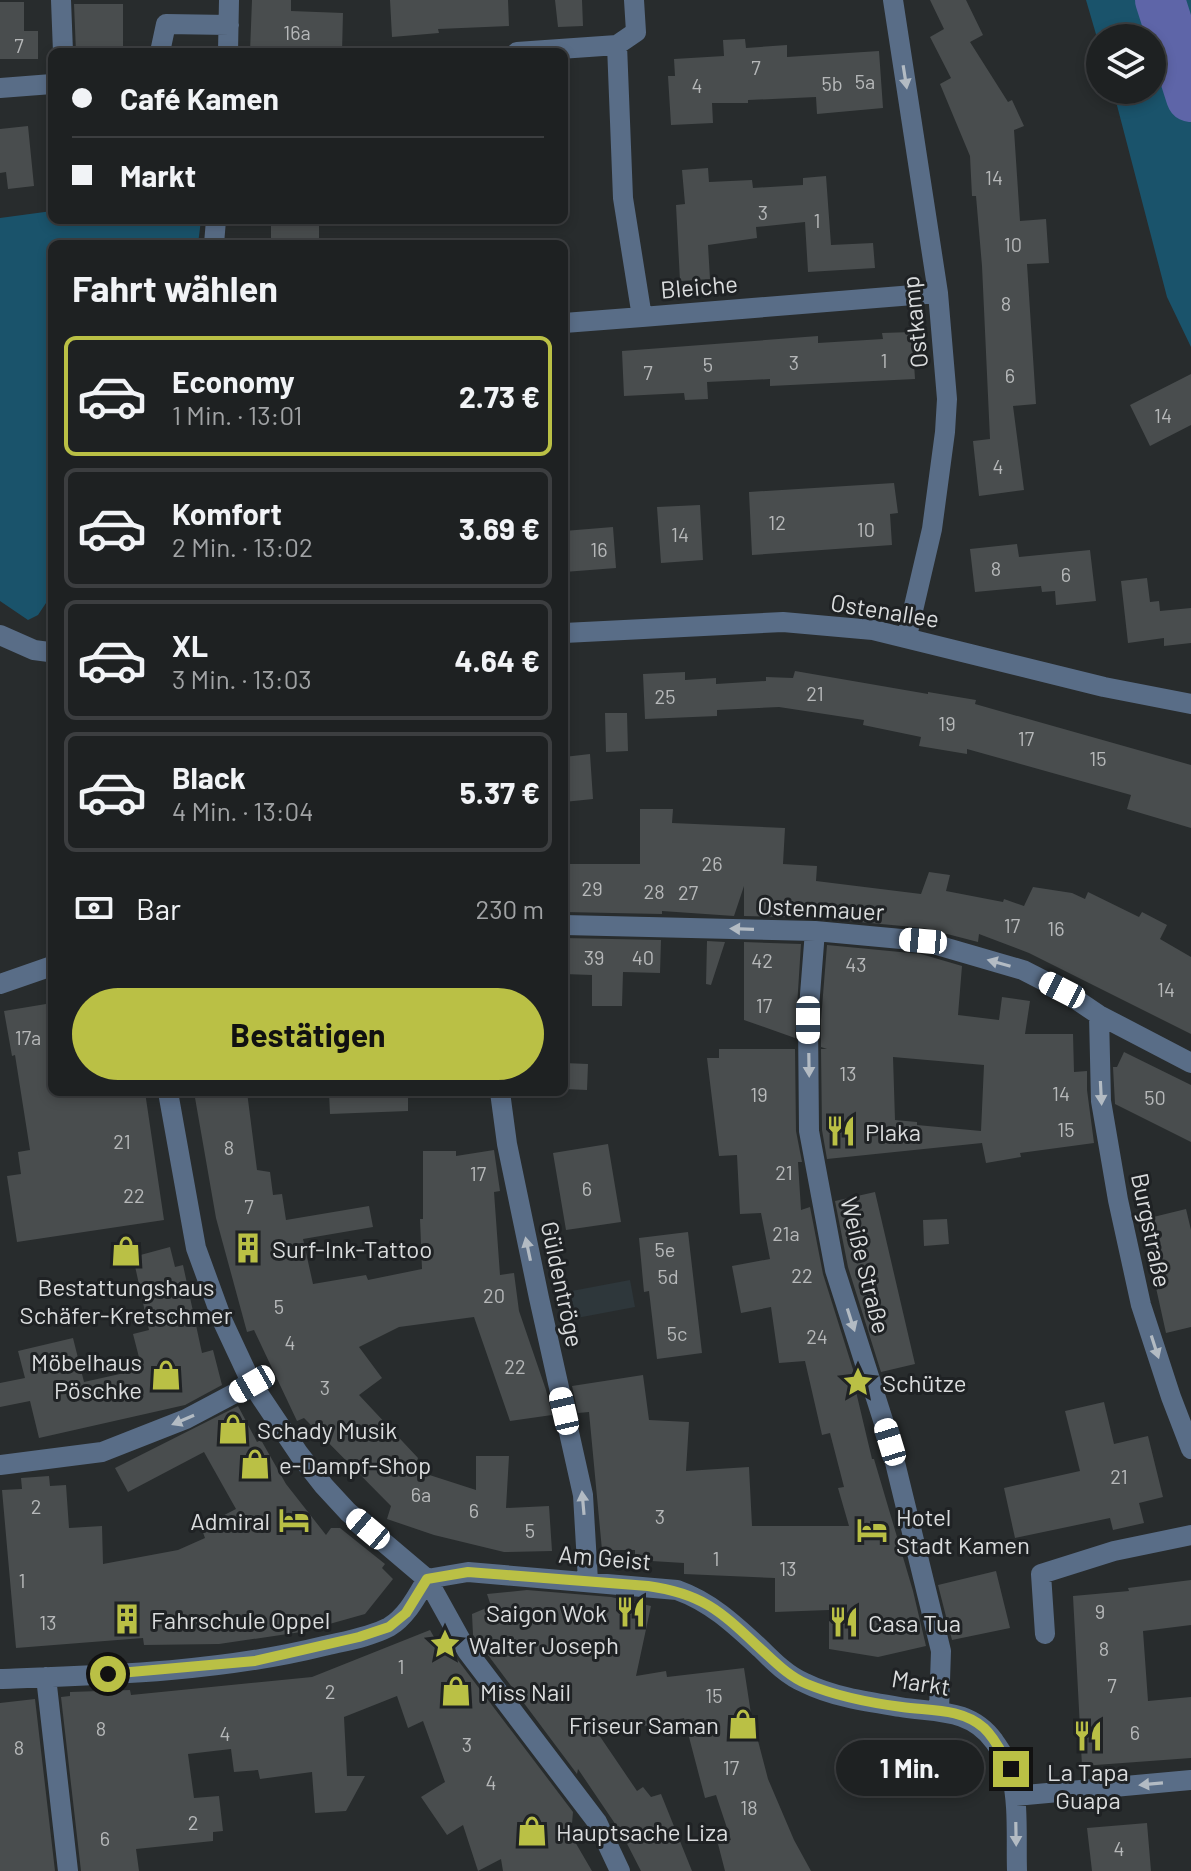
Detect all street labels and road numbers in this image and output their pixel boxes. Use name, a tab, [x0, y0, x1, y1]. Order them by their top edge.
street label: Bleiche	[659, 268, 739, 304]
street label: Ostkamp	[895, 275, 933, 369]
street label: Ostenallee	[829, 587, 941, 633]
street label: Ostenmauer	[757, 890, 885, 926]
street label: Burgstraße	[1126, 1170, 1178, 1290]
street label: Weiße Straße	[835, 1194, 897, 1336]
street label: Güldentröge	[536, 1218, 590, 1350]
street label: Am Geist	[557, 1538, 653, 1576]
street label: Markt	[890, 1663, 952, 1701]

